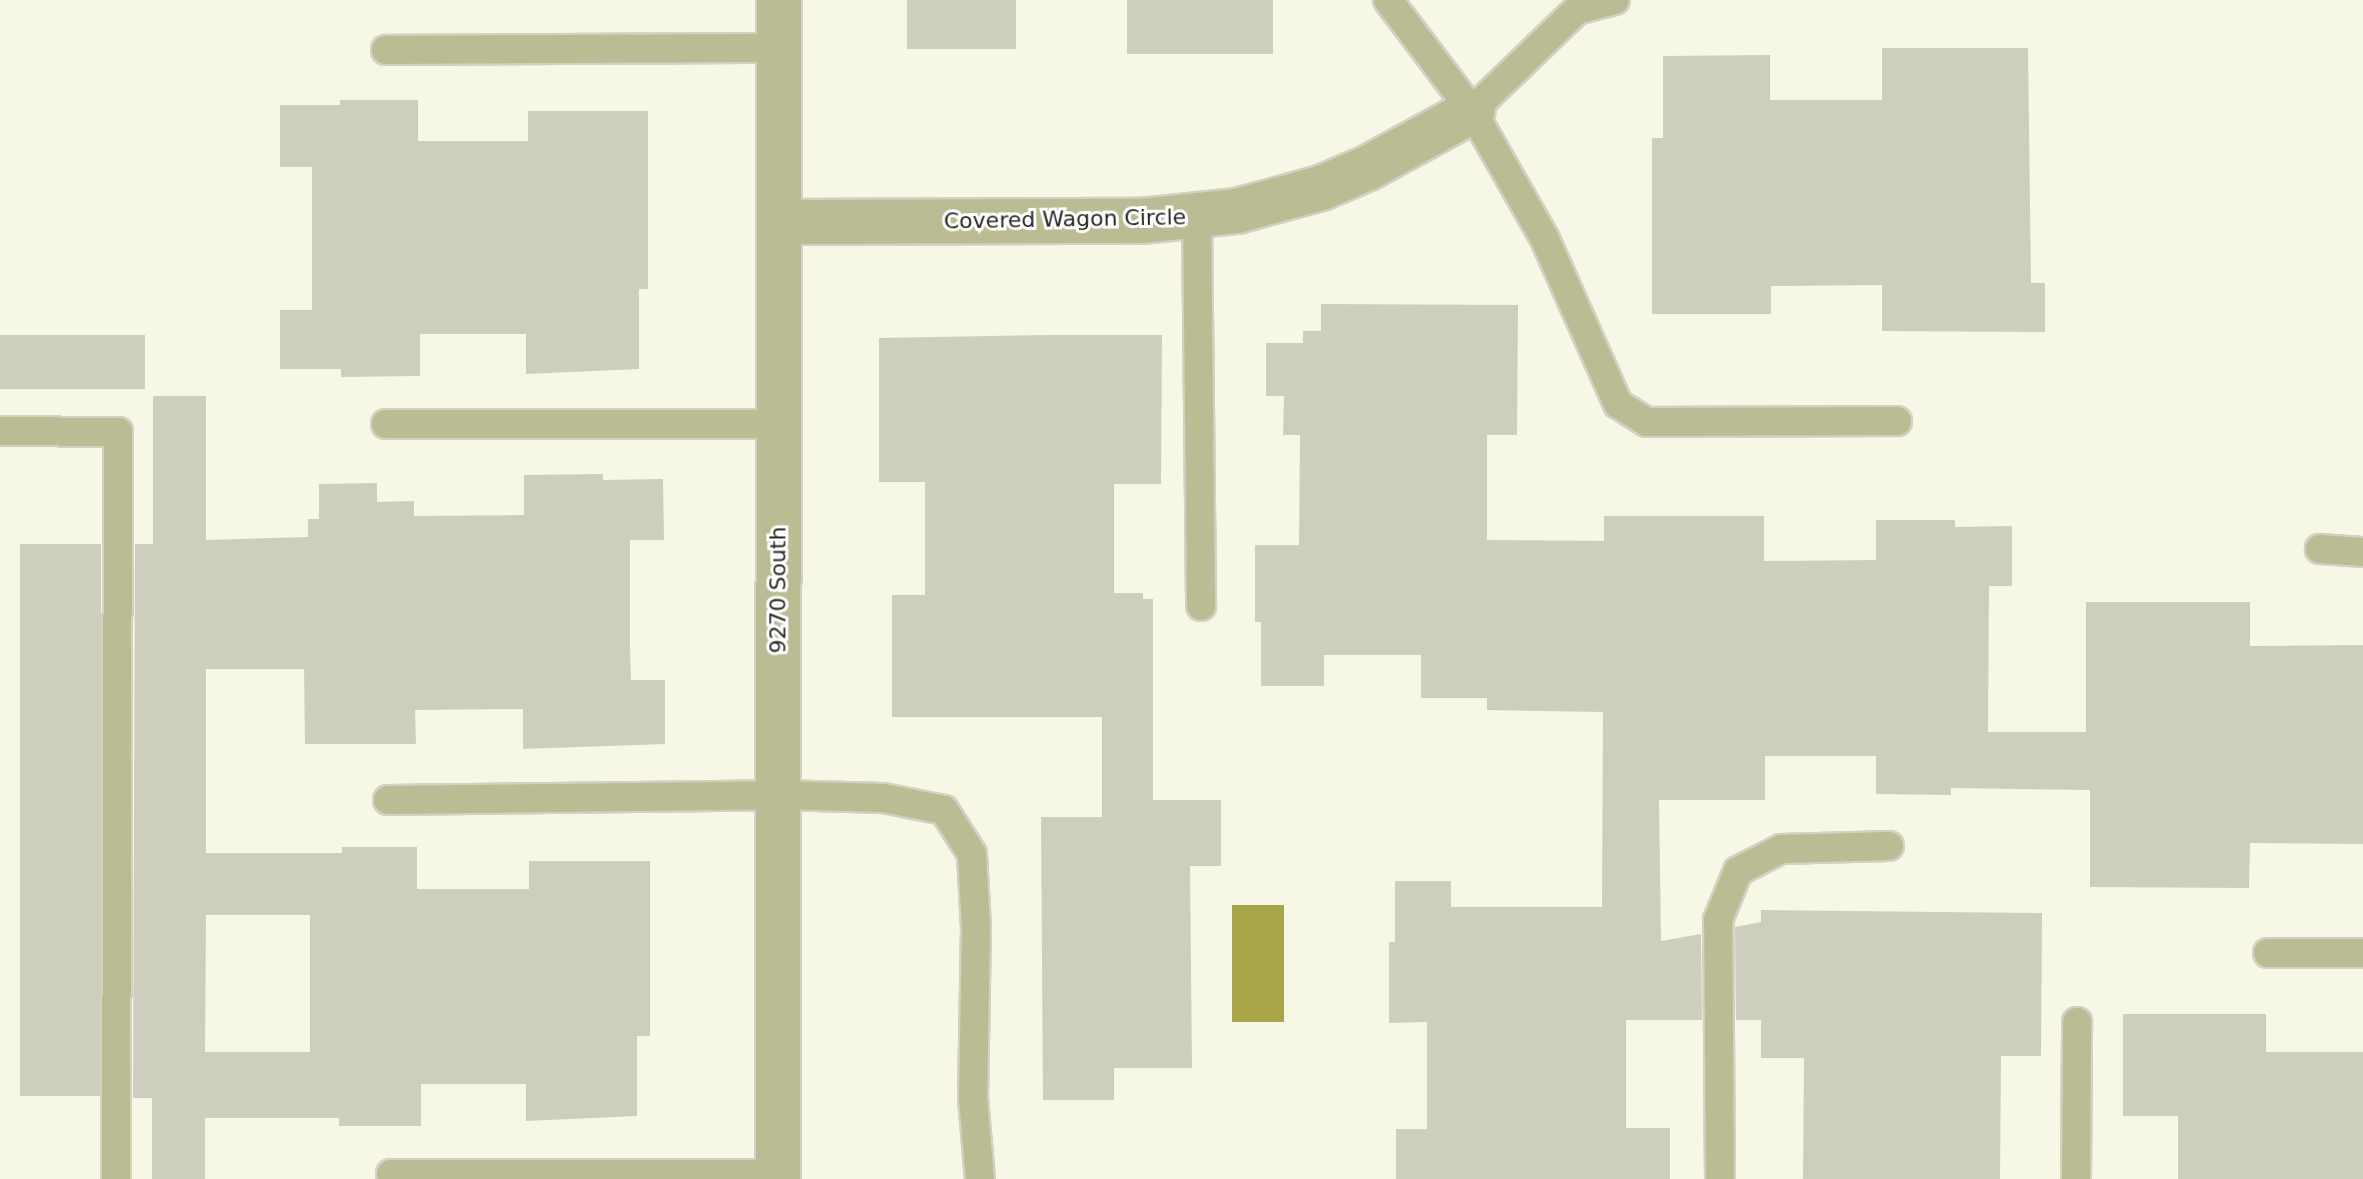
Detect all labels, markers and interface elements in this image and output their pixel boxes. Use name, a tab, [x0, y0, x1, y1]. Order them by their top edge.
street label: Covered Wagon Circle	[944, 204, 1186, 234]
street label: 9270 South	[765, 527, 791, 653]

